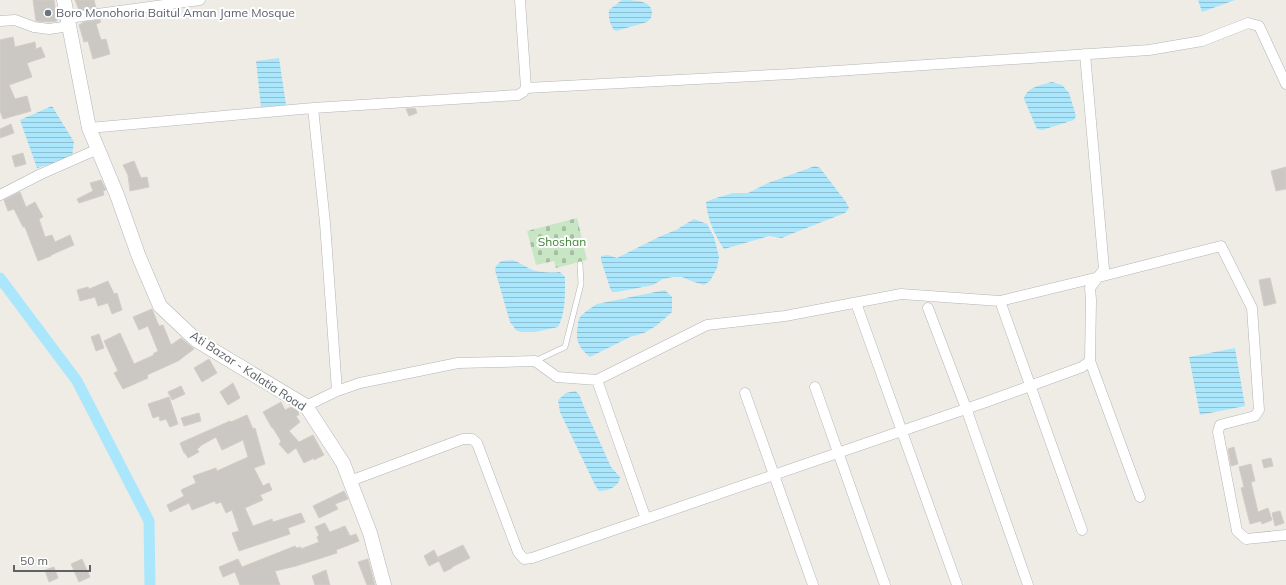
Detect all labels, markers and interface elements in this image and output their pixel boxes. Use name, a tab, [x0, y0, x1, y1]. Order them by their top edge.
place label: Boro Monohoria Baitul Aman Jame Mosque	[56, 5, 295, 20]
marker: Boro Monohoria Baitul Aman Jame Mosque	[43, 8, 53, 18]
park label: Shoshan	[538, 234, 586, 249]
street label: Ati Bazar - Kalatia Road	[188, 328, 309, 414]
scale bar	[14, 547, 90, 573]
text: 50 m	[20, 553, 48, 568]

